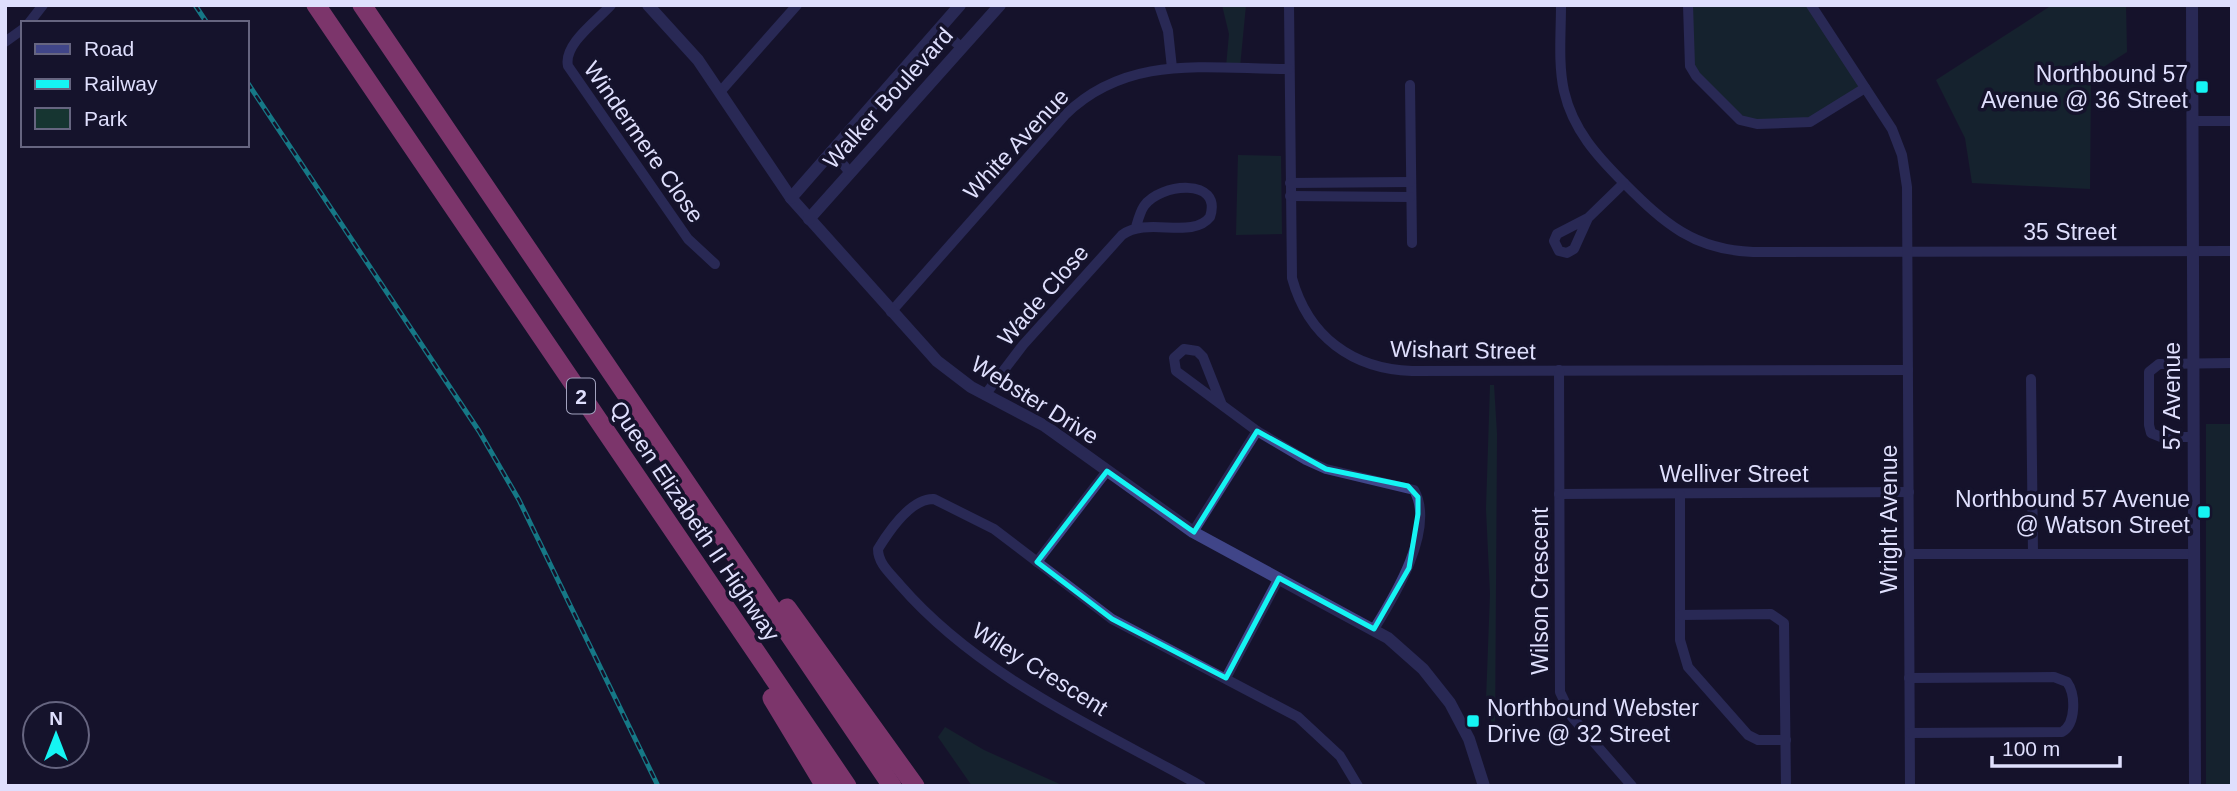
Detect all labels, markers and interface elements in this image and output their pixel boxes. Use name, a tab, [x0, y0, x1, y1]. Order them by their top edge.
legend	[21, 21, 248, 147]
street label: Walker Boulevard	[818, 22, 958, 174]
text: Road	[84, 37, 134, 60]
street label: Windermere Close	[579, 57, 709, 227]
place label: Northbound 57 Avenue @ 36 Street	[1981, 61, 2189, 113]
text: Railway	[84, 72, 158, 95]
marker: Northbound 57 Avenue @ 36 Street	[2194, 79, 2210, 95]
street label: White Avenue	[958, 83, 1074, 205]
text: Park	[84, 107, 128, 130]
street label: 35 Street	[2023, 219, 2117, 245]
street label: Wade Close	[992, 240, 1094, 350]
street label: Wishart Street	[1390, 336, 1537, 364]
street label: 57 Avenue	[2159, 342, 2185, 450]
street label: Webster Drive	[967, 350, 1103, 450]
road number: 2	[567, 378, 595, 414]
street label: Queen Elizabeth II Highway	[605, 396, 785, 646]
street label: Wright Avenue	[1876, 445, 1902, 593]
street label: Welliver Street	[1659, 461, 1809, 487]
place label: Northbound 57 Avenue @ Watson Street	[1955, 486, 2191, 538]
marker: Northbound 57 Avenue @ Watson Street	[2196, 504, 2212, 520]
street label: Wilson Crescent	[1527, 507, 1553, 675]
street label: Wiley Crescent	[968, 617, 1113, 721]
place label: Northbound Webster Drive @ 32 Street	[1487, 695, 1699, 747]
north arrow	[21, 700, 91, 770]
text: N	[49, 708, 63, 729]
marker: Northbound Webster Drive @ 32 Street	[1465, 713, 1481, 729]
scale bar	[1992, 724, 2120, 768]
text: 100 m	[2002, 737, 2060, 760]

